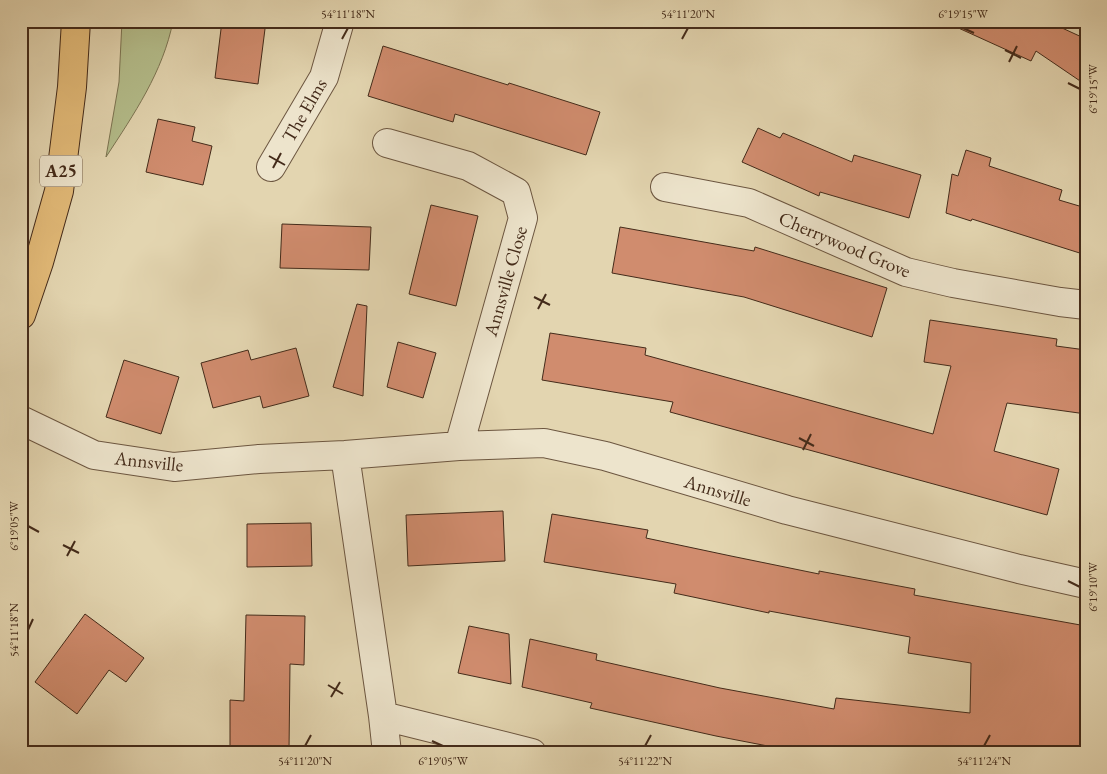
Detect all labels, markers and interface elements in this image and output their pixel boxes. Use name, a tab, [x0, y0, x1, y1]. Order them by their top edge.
text: 54°11'18"N	[321, 6, 375, 22]
text: 54°11'20"N	[661, 6, 715, 22]
text: 6°19'15"W	[938, 6, 989, 22]
text: 6°19'15"W	[1085, 63, 1101, 114]
street label: The Elms	[276, 74, 333, 147]
road number: A25	[40, 156, 82, 187]
street label: Cherrywood Grove	[775, 205, 915, 284]
street label: Annsville Close	[478, 223, 533, 340]
street label: Annsville	[112, 445, 184, 478]
street label: Annsville	[680, 468, 754, 512]
text: 6°19'05"W	[6, 500, 22, 551]
text: 6°19'10"W	[1085, 561, 1101, 612]
text: 54°11'18"N	[6, 603, 22, 657]
text: 54°11'20"N	[278, 753, 332, 769]
text: 6°19'05"W	[418, 753, 469, 769]
text: 54°11'22"N	[618, 753, 672, 769]
text: 54°11'24"N	[957, 753, 1011, 769]

